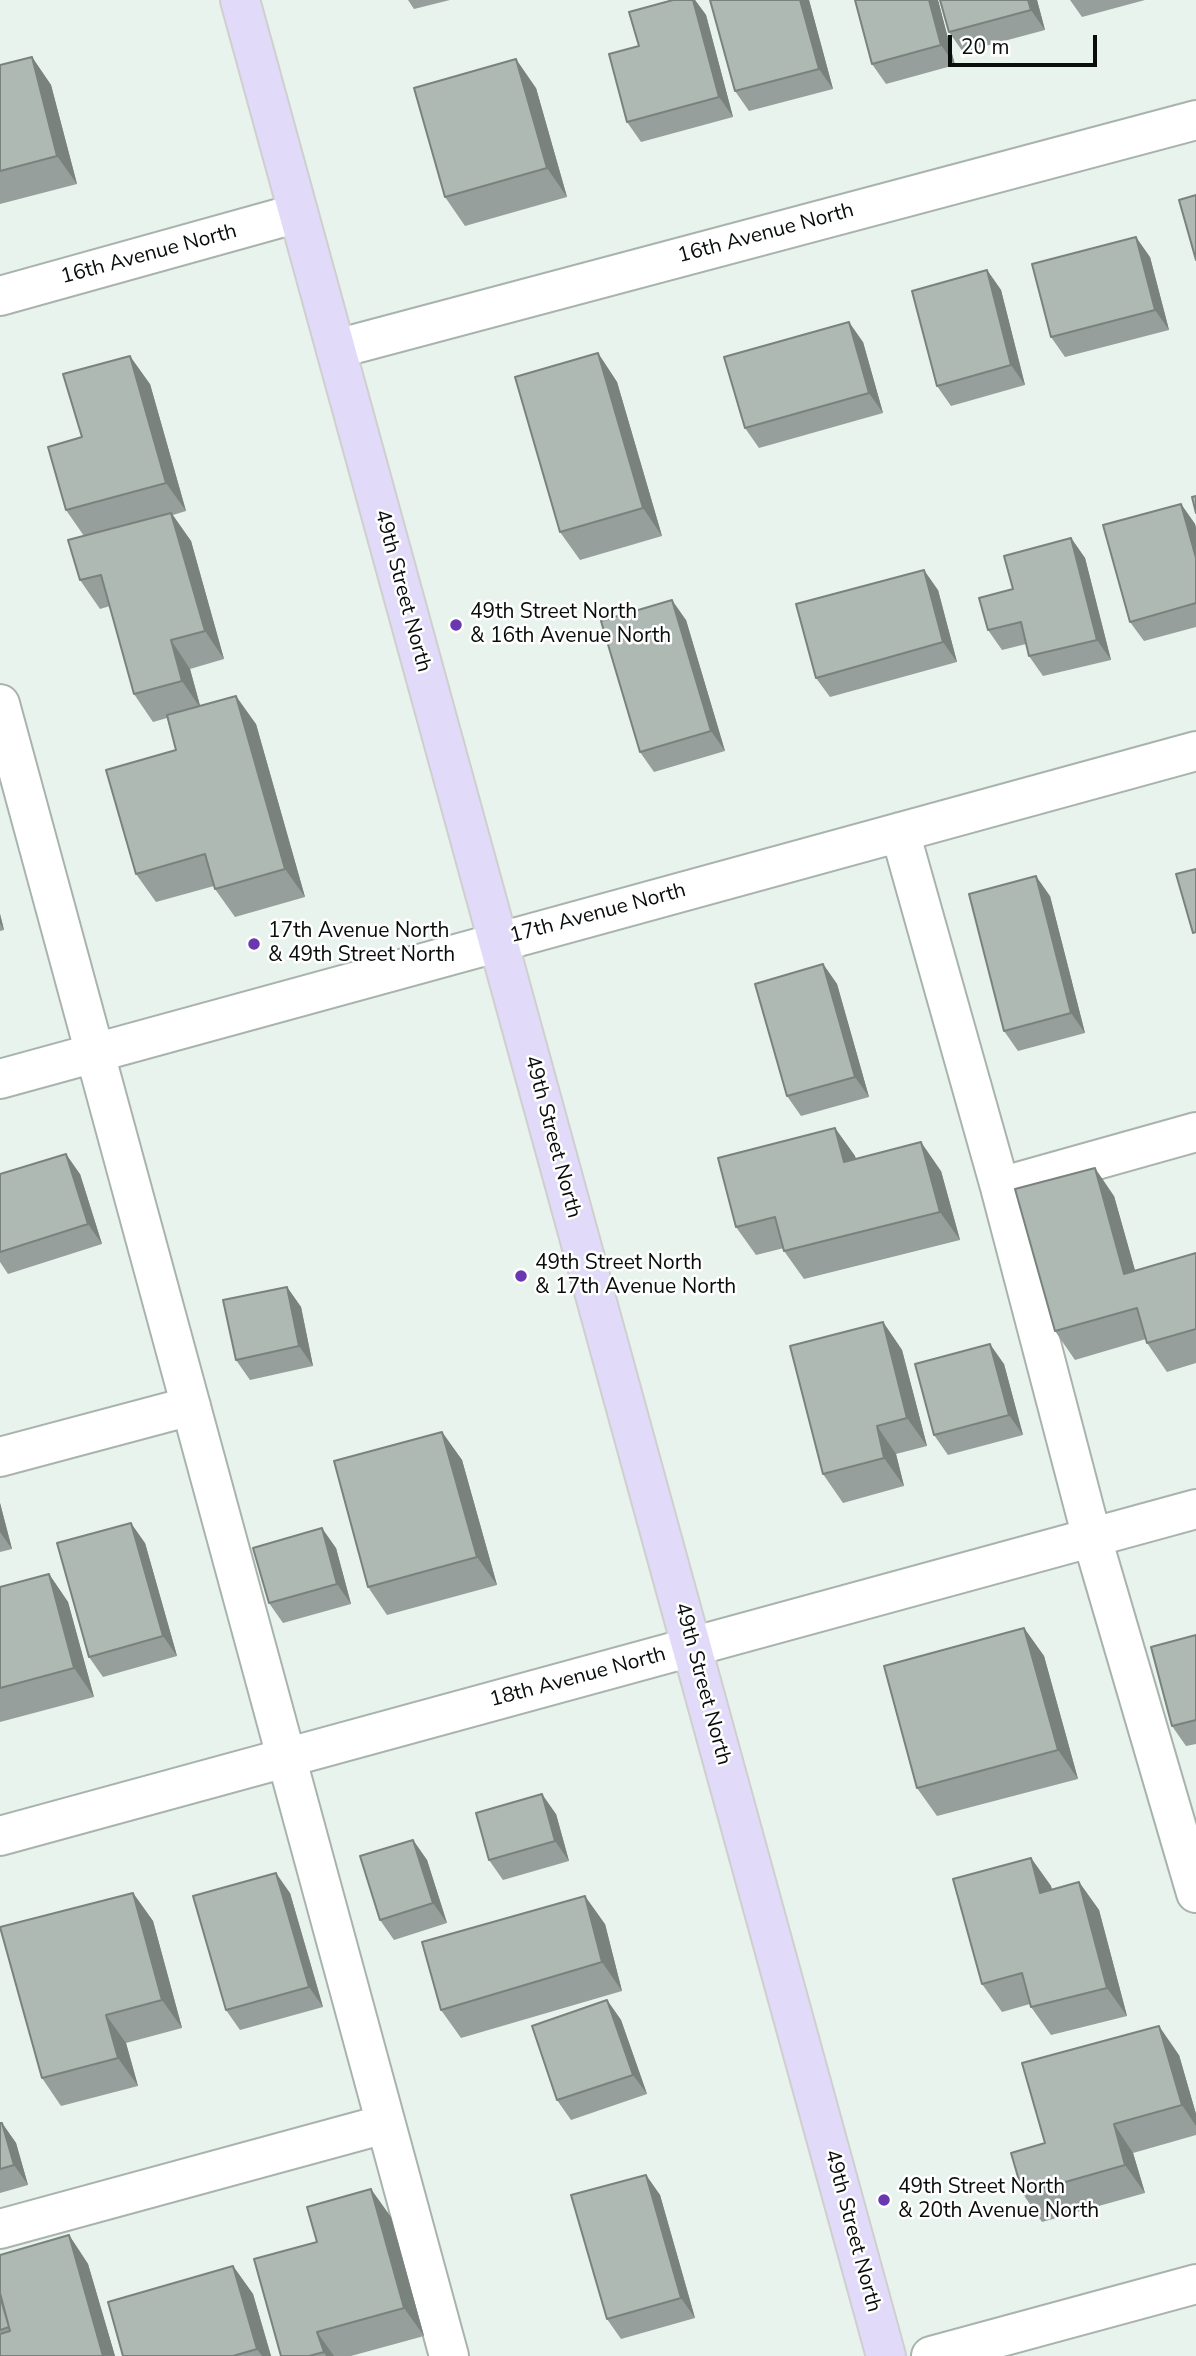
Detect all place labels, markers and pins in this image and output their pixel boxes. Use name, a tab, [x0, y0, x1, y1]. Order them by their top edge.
place label: 49th Street North & 16th Avenue North	[470, 600, 671, 650]
marker: 49th Street North & 16th Avenue North	[448, 617, 464, 633]
place label: 17th Avenue North & 49th Street North	[268, 919, 455, 969]
marker: 17th Avenue North & 49th Street North	[246, 936, 262, 952]
place label: 49th Street North & 17th Avenue North	[535, 1251, 736, 1301]
marker: 49th Street North & 17th Avenue North	[513, 1268, 529, 1284]
place label: 49th Street North & 20th Avenue North	[898, 2175, 1099, 2225]
marker: 49th Street North & 20th Avenue North	[876, 2192, 892, 2208]

